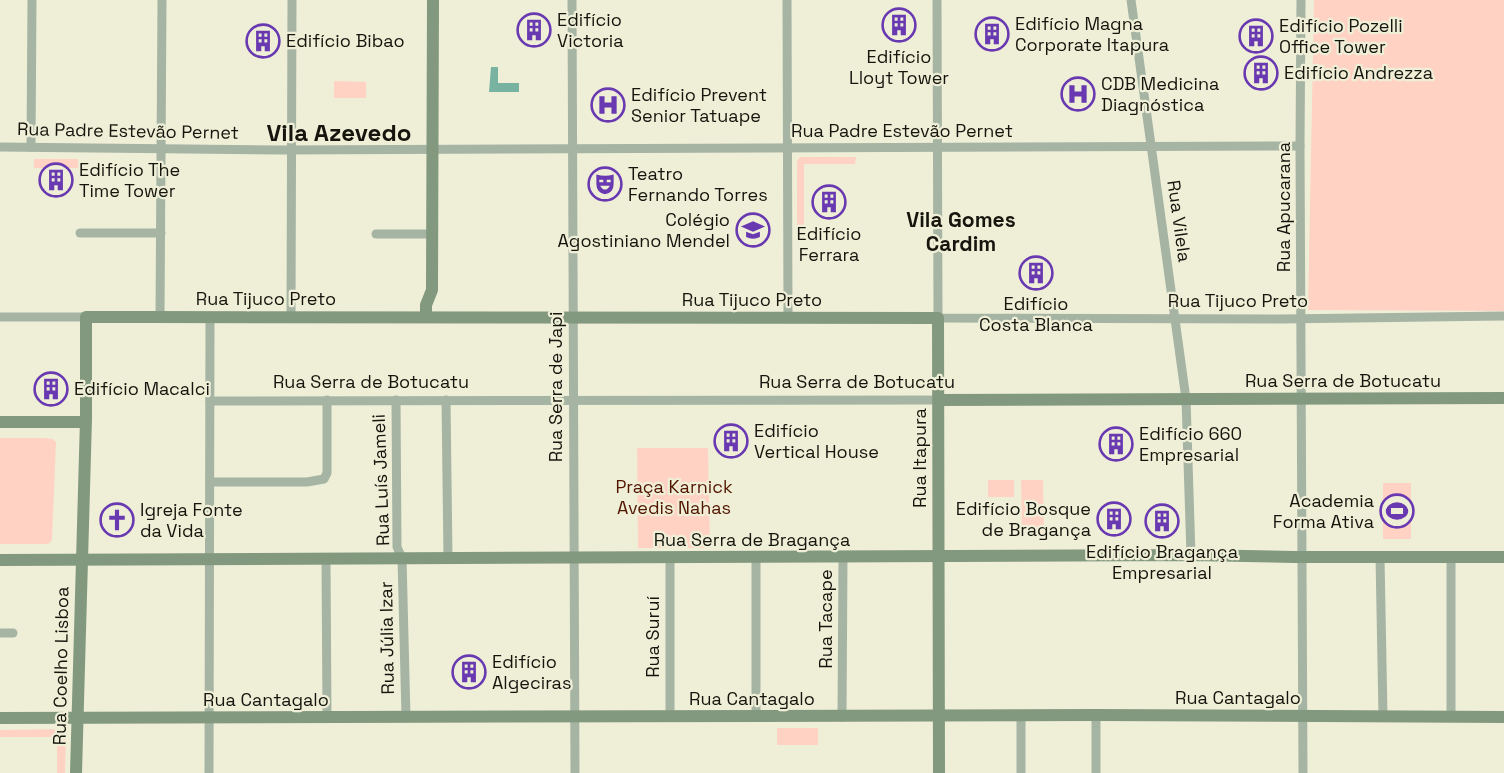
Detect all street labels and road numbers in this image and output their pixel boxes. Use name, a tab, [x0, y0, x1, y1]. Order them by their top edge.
street label: Rua Padre Estevão Pernet	[17, 117, 239, 144]
street label: Rua Padre Estevão Pernet	[791, 119, 1013, 142]
street label: Rua Apucarana	[1272, 142, 1295, 272]
street label: Rua Vilela	[1162, 178, 1197, 263]
street label: Rua Tijuco Preto	[196, 287, 336, 310]
street label: Rua Tijuco Preto	[682, 288, 822, 311]
street label: Rua Tijuco Preto	[1168, 289, 1308, 312]
street label: Rua Serra de Japi	[544, 312, 567, 462]
street label: Rua Serra de Botucatu	[1245, 369, 1441, 392]
street label: Rua Serra de Botucatu	[273, 370, 469, 393]
street label: Rua Serra de Botucatu	[759, 370, 955, 393]
street label: Rua Itapura	[908, 408, 931, 508]
street label: Rua Luís Jameli	[367, 414, 394, 546]
street label: Rua Serra de Bragança	[654, 528, 850, 551]
street label: Rua Tacape	[814, 569, 837, 669]
street label: Rua Júlia Izar	[374, 581, 399, 695]
street label: Rua Coelho Lisboa	[48, 586, 73, 746]
street label: Rua Suruí	[641, 596, 664, 678]
street label: Rua Cantagalo	[1175, 686, 1301, 709]
street label: Rua Cantagalo	[689, 687, 815, 710]
street label: Rua Cantagalo	[203, 688, 329, 711]

